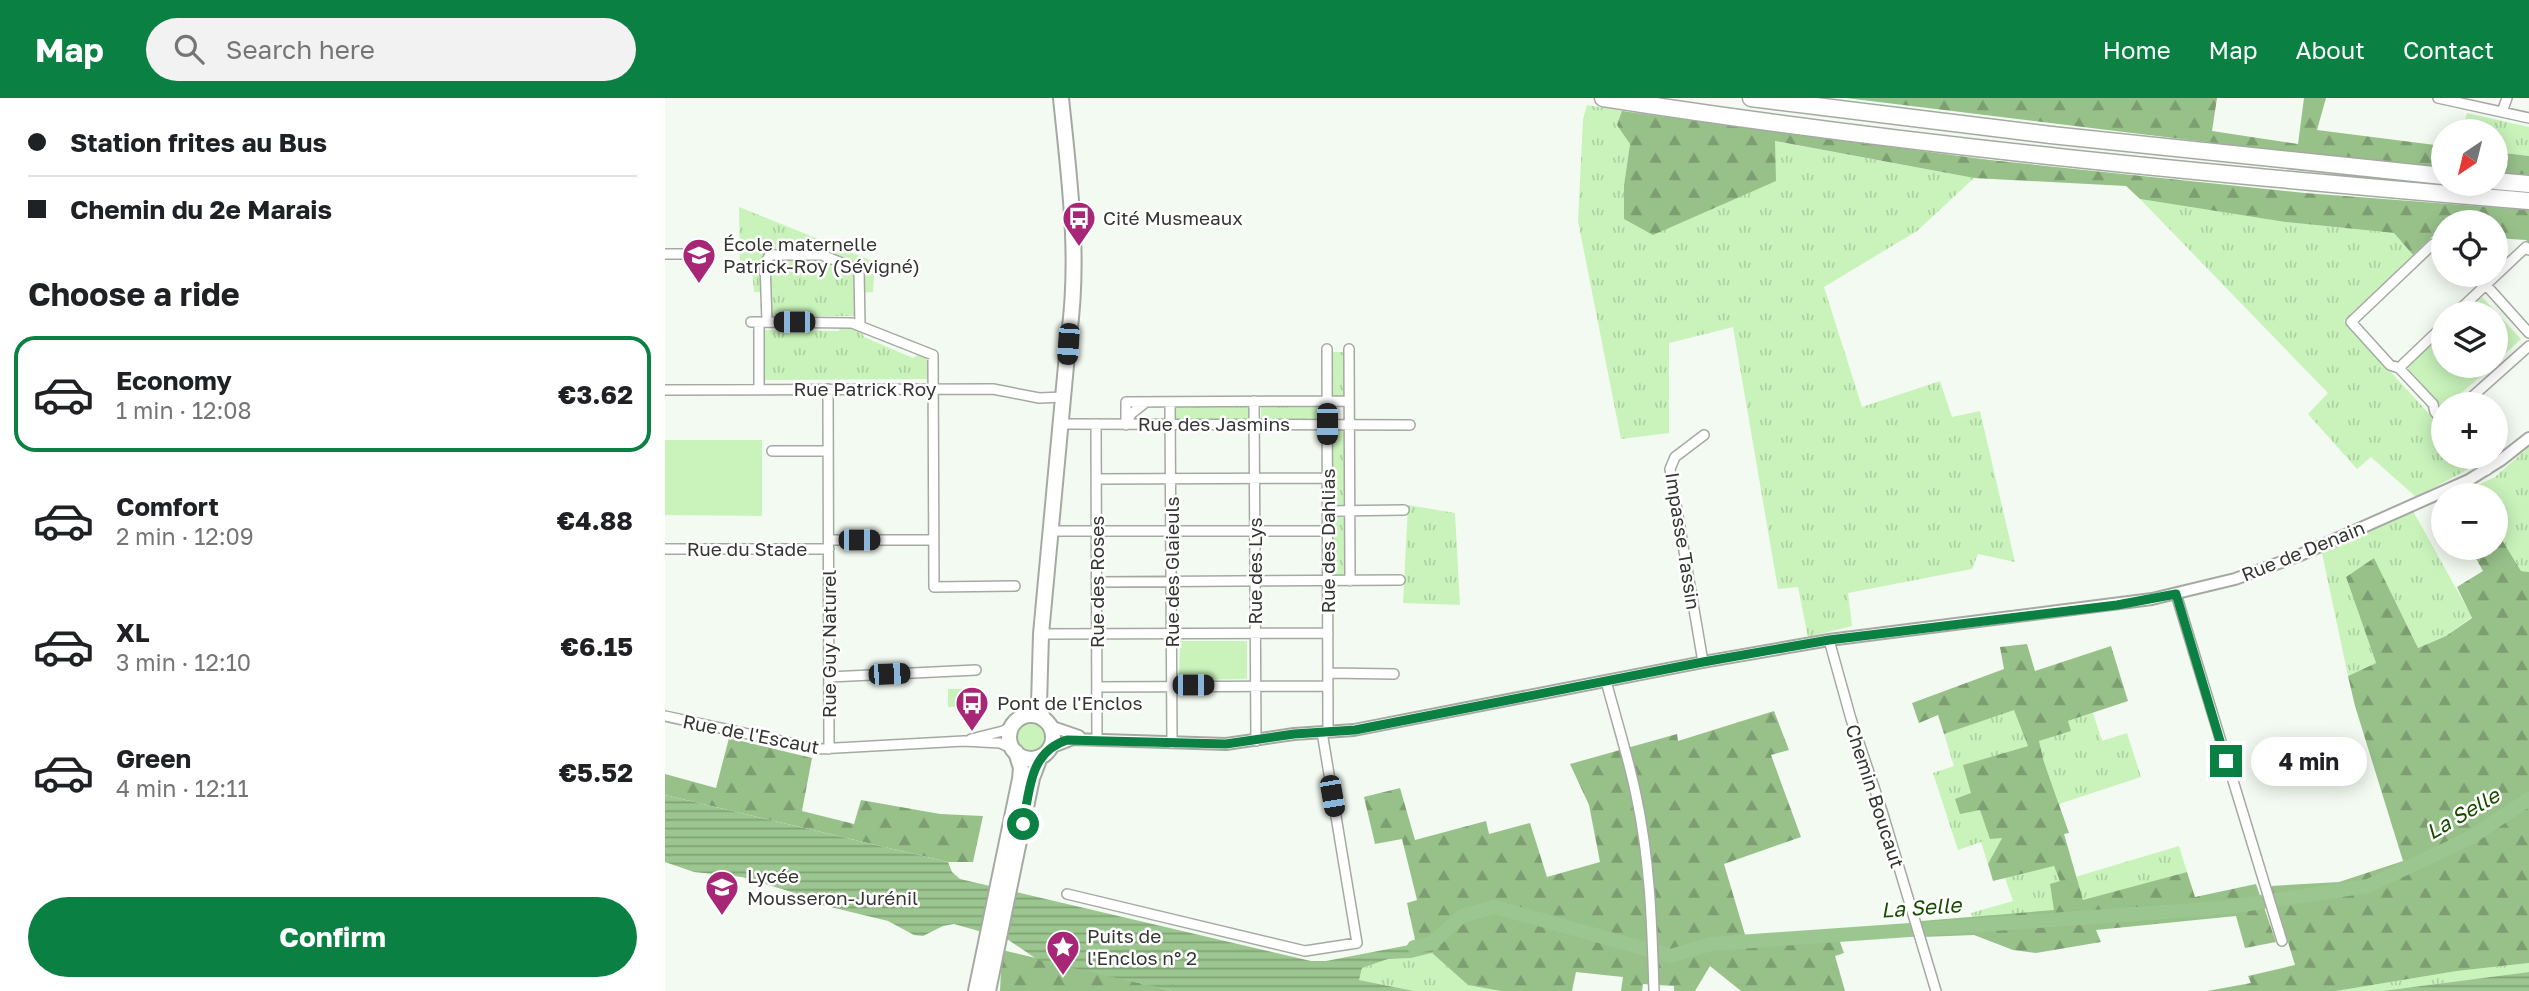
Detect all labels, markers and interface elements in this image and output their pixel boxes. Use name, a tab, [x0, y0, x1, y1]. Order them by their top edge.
search box	[146, 18, 636, 81]
text: Map	[35, 30, 104, 69]
icon: search	[170, 30, 208, 68]
text: Search here	[226, 34, 375, 65]
text: Home	[2103, 35, 2171, 64]
text: Map	[2209, 35, 2258, 64]
text: About	[2296, 35, 2365, 64]
text: Contact	[2403, 35, 2494, 64]
north arrow	[2431, 119, 2508, 196]
map controls	[2431, 119, 2508, 560]
text: Station frites au Bus	[70, 127, 327, 158]
text: Chemin du 2e Marais	[70, 194, 332, 225]
bus stop icon: Cité Musmeaux	[1060, 199, 1098, 248]
place label: Cité Musmeaux	[1103, 206, 1243, 229]
button: locate	[2431, 210, 2508, 287]
place label: École maternelle Patrick-Roy (Sévigné)	[723, 232, 920, 277]
school or university icon: École maternelle Patrick-Roy (Sévigné)	[680, 236, 718, 285]
text: Choose a ride	[28, 275, 240, 313]
button: layers	[2431, 301, 2508, 378]
car	[774, 312, 816, 333]
car	[1057, 322, 1080, 366]
icon: car	[32, 363, 95, 426]
text: Economy	[116, 365, 232, 396]
street label: Rue Patrick Roy	[794, 377, 937, 400]
text: €3.62	[558, 379, 633, 410]
button: +	[2431, 392, 2508, 469]
text: 1 min · 12:08	[116, 396, 252, 424]
car	[1317, 403, 1338, 445]
street label: Rue des Jasmins	[1138, 412, 1290, 435]
street label: Rue des Dahlias	[1316, 468, 1339, 614]
street label: Impasse Tassin	[1661, 471, 1706, 611]
button: −	[2431, 483, 2508, 560]
icon: car	[32, 489, 95, 552]
text: Comfort	[116, 491, 219, 522]
street label: Rue des Glaieuls	[1160, 496, 1183, 648]
text: €4.88	[557, 505, 633, 536]
street label: Rue de Denain	[2238, 515, 2368, 586]
street label: Rue des Roses	[1085, 516, 1108, 648]
street label: Rue des Lys	[1243, 517, 1266, 625]
text: 2 min · 12:09	[116, 522, 254, 550]
car	[839, 530, 881, 551]
street label: Rue du Stade	[687, 537, 807, 560]
street label: Rue Guy Naturel	[817, 570, 840, 718]
icon: car	[32, 615, 95, 678]
text: XL	[116, 617, 150, 648]
text: €6.15	[561, 631, 633, 662]
text: 3 min · 12:10	[116, 648, 251, 676]
car	[868, 663, 911, 685]
car	[1173, 675, 1215, 696]
bus stop icon: Pont de l'Enclos	[953, 684, 991, 733]
place label: Pont de l'Enclos	[997, 691, 1142, 714]
street label: Rue de l'Escaut	[681, 709, 821, 758]
street label: Chemin Boucaut	[1841, 721, 1910, 871]
callout: 4 min	[2251, 736, 2366, 786]
icon: car	[32, 741, 95, 804]
text: Green	[116, 743, 191, 774]
route end	[2210, 745, 2242, 777]
text: 4 min	[2279, 747, 2339, 775]
text: €5.52	[559, 757, 633, 788]
car	[1319, 773, 1346, 819]
text: 4 min · 12:11	[116, 774, 249, 802]
water label: La Selle	[2421, 781, 2505, 844]
route start	[1007, 808, 1039, 840]
place label: Lycée Mousseron-Jurénil	[747, 864, 918, 909]
school or university icon: Lycée Mousseron-Jurénil	[703, 868, 741, 917]
water label: La Selle	[1880, 891, 1964, 923]
button: Confirm	[28, 897, 637, 977]
place label: Puits de l'Enclos n° 2	[1087, 924, 1197, 969]
place icon: Puits de l'Enclos n° 2	[1044, 928, 1082, 977]

